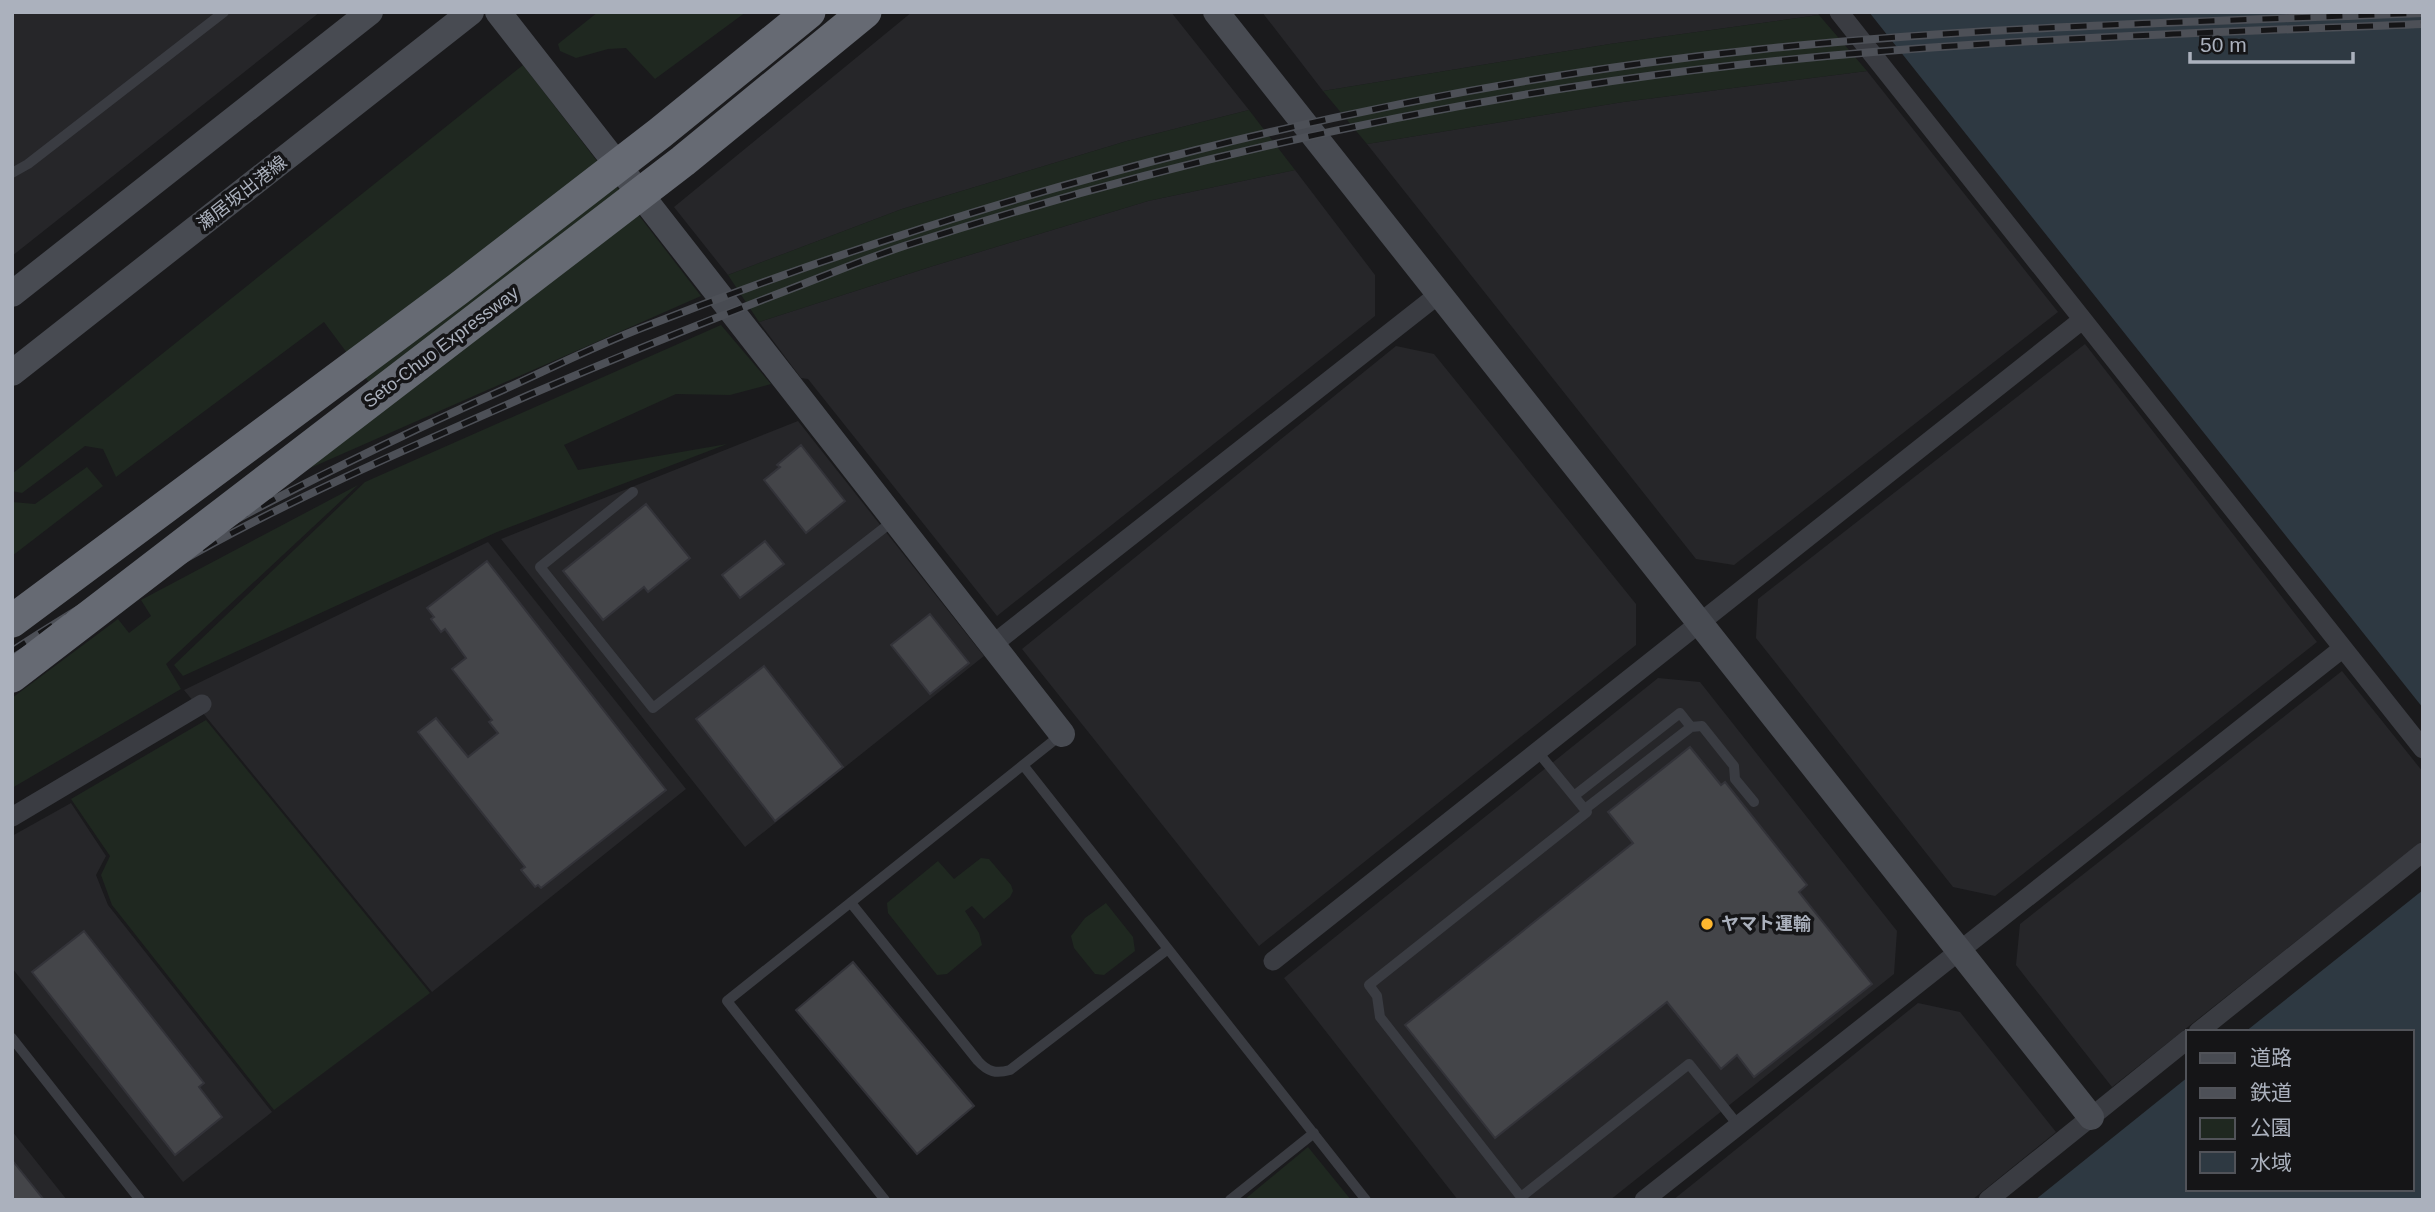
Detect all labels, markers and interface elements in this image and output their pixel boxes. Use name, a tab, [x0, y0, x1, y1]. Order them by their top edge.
scale bar	[2190, 21, 2353, 65]
text: 50 m	[2200, 33, 2247, 56]
street label: 瀬居坂出港線	[193, 152, 291, 234]
street label: Seto-Chuo Expressway	[360, 282, 522, 412]
place label: ヤマト運輸	[1721, 914, 1811, 934]
marker: ヤマト運輸	[1699, 916, 1715, 932]
legend	[2186, 1030, 2414, 1191]
text: 道路	[2250, 1046, 2292, 1069]
text: 鉄道	[2250, 1081, 2292, 1104]
text: 公園	[2250, 1116, 2292, 1139]
text: 水域	[2250, 1151, 2292, 1174]

